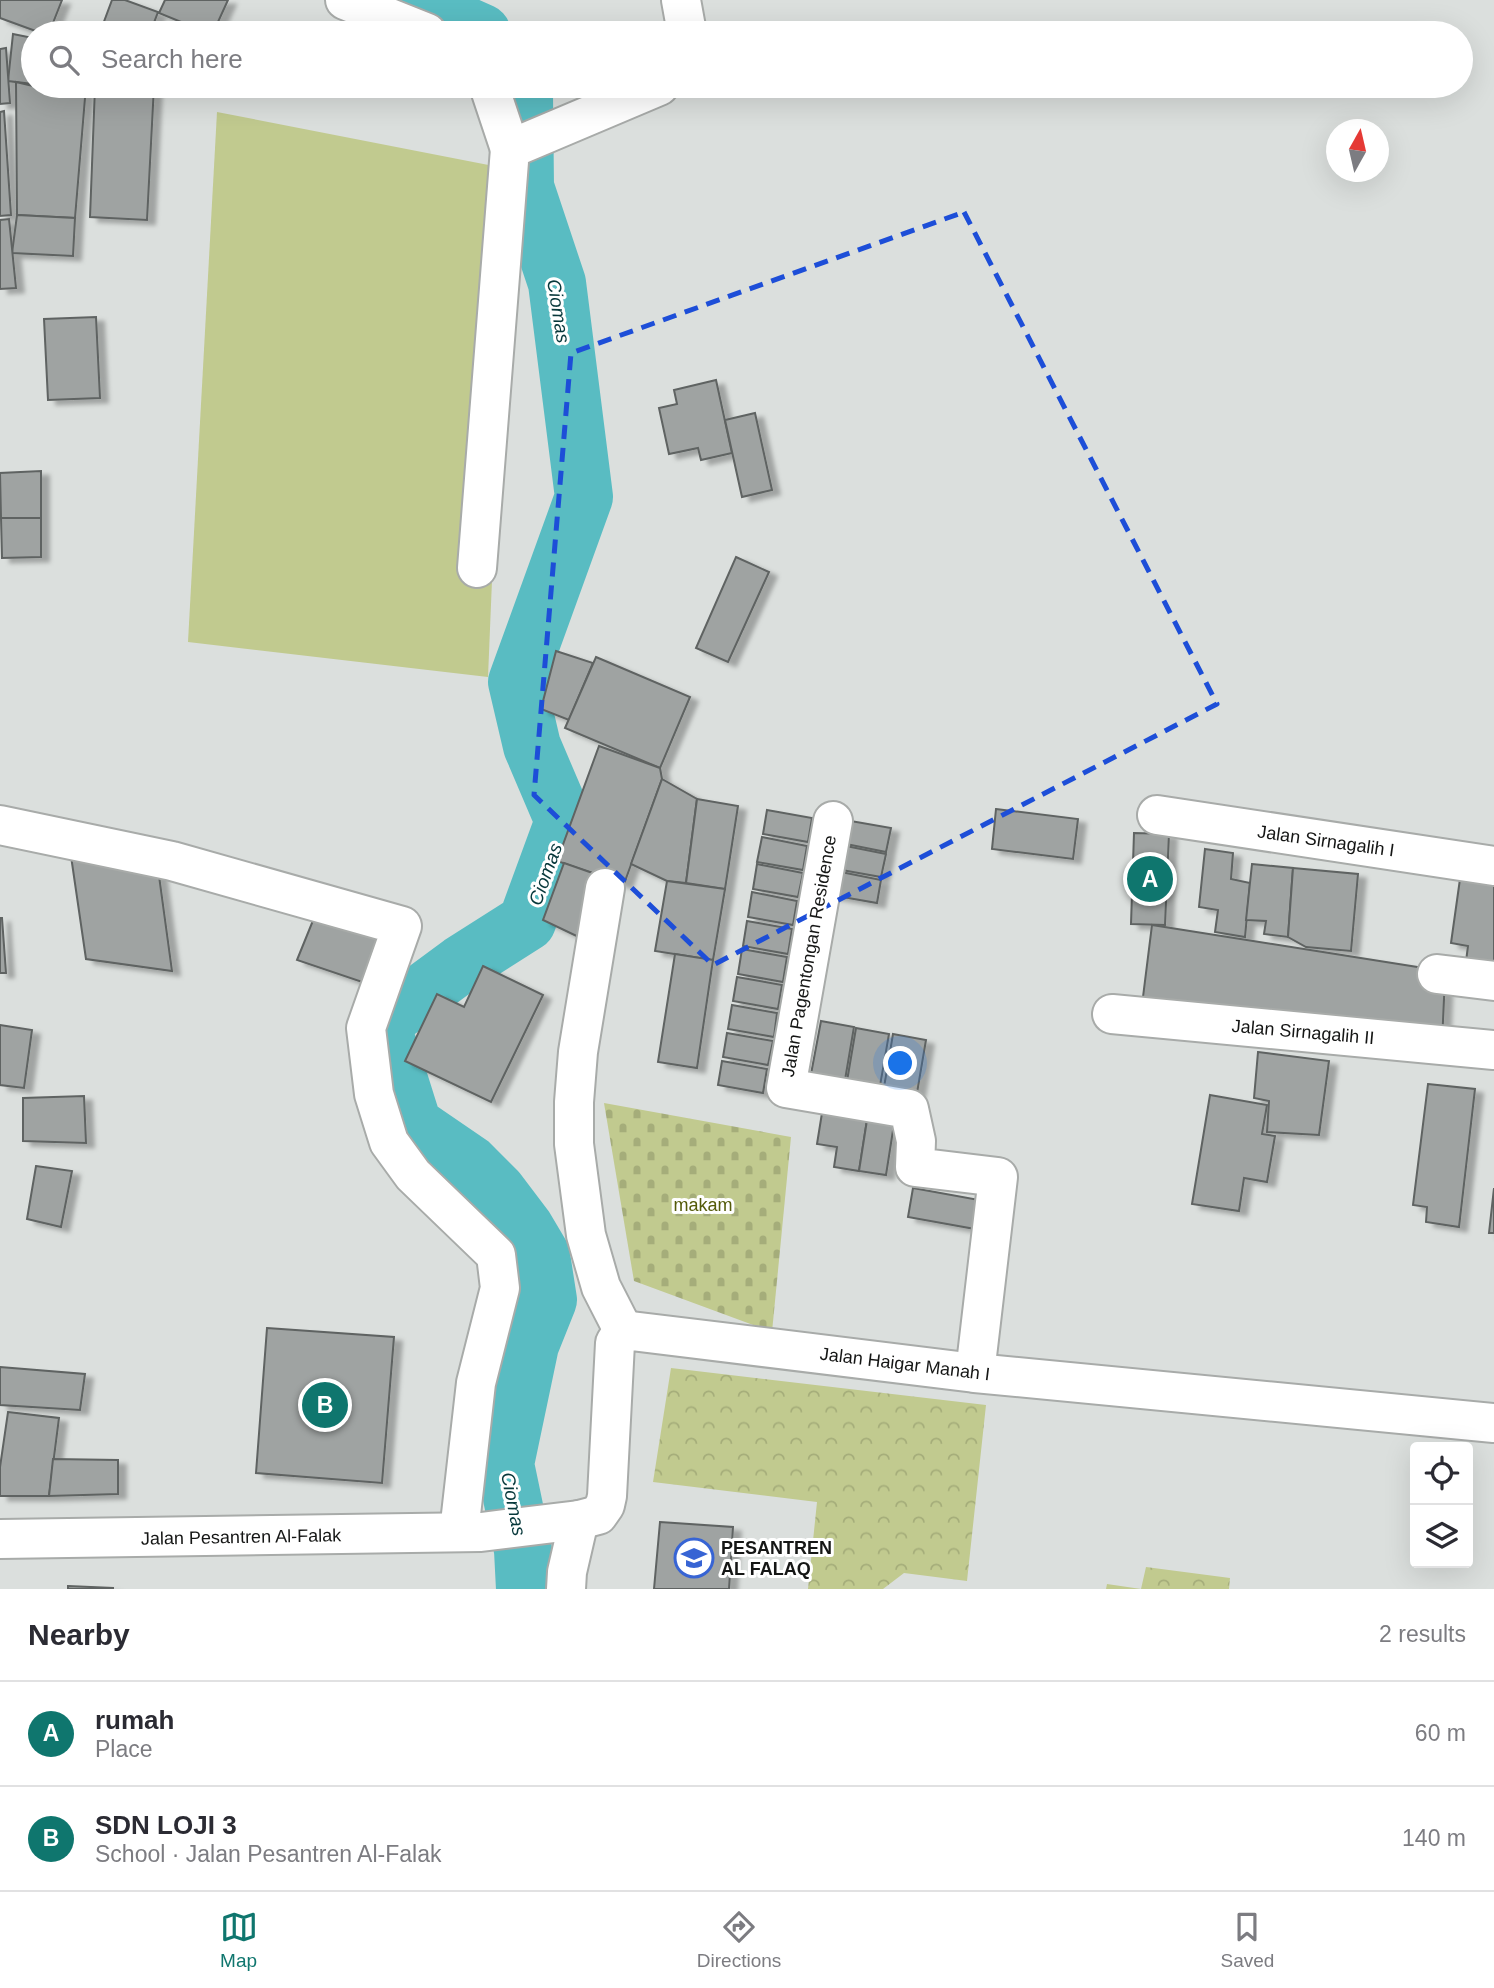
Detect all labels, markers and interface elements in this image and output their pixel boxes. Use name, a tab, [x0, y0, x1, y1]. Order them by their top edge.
search box	[21, 21, 1473, 98]
icon: search	[45, 41, 83, 79]
text: Search here	[101, 44, 243, 74]
north arrow	[1326, 119, 1389, 182]
water label: Ciomas	[543, 278, 574, 345]
street label: Jalan Sirnagalih I	[1256, 821, 1396, 861]
street label: Jalan Pagentongan Residence	[778, 834, 840, 1078]
water label: Ciomas	[525, 840, 567, 908]
pin: A	[1127, 853, 1173, 905]
street label: Jalan Sirnagalih II	[1231, 1016, 1375, 1048]
your location	[883, 1046, 917, 1080]
park label: makam	[673, 1195, 733, 1215]
street label: Jalan Haigar Manah I	[819, 1344, 991, 1384]
pin: B	[302, 1379, 348, 1431]
map controls	[1410, 1442, 1473, 1568]
button: locate	[1410, 1442, 1473, 1505]
water label: Ciomas	[497, 1470, 530, 1538]
button: layers	[1410, 1505, 1473, 1568]
street label: Jalan Pesantren Al-Falak	[141, 1525, 342, 1549]
school or university icon: PESANTREN AL FALAQ	[673, 1537, 715, 1579]
place label: PESANTREN AL FALAQ	[721, 1538, 832, 1579]
text: Nearby	[28, 1618, 130, 1651]
text: 2 results	[1379, 1621, 1466, 1647]
text: rumah	[95, 1705, 174, 1735]
text: A	[43, 1720, 59, 1746]
text: 60 m	[1415, 1720, 1466, 1746]
text: Place	[95, 1736, 153, 1762]
text: SDN LOJI 3	[95, 1810, 237, 1840]
text: B	[43, 1825, 59, 1851]
text: 140 m	[1402, 1825, 1466, 1851]
text: School · Jalan Pesantren Al-Falak	[95, 1841, 441, 1867]
tab: Map	[220, 1908, 258, 1972]
tab: Directions	[697, 1908, 781, 1972]
tab: Saved	[1220, 1908, 1274, 1972]

